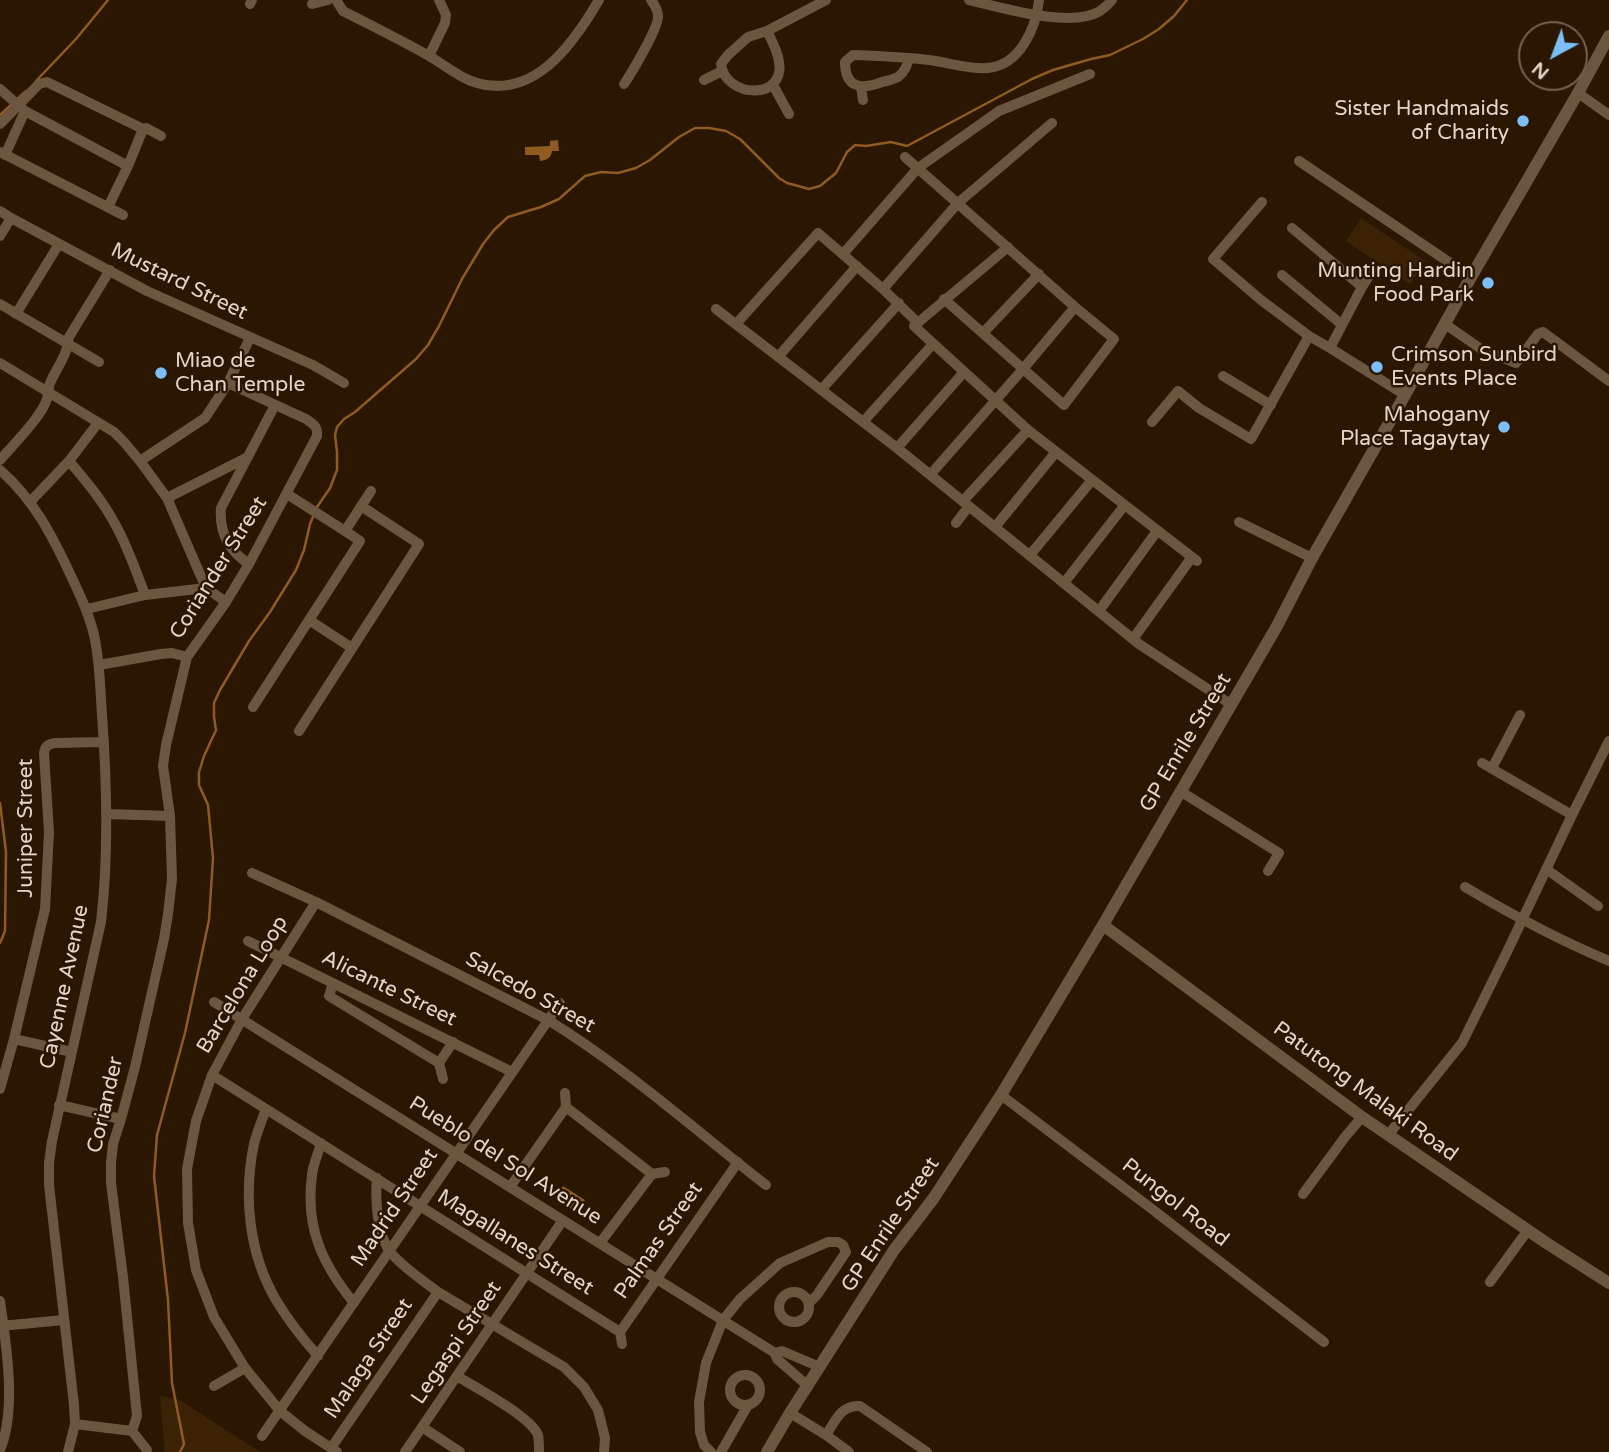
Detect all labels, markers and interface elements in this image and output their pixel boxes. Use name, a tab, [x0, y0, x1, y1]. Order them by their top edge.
north arrow	[1518, 21, 1588, 91]
text: N	[1528, 57, 1554, 84]
place label: Sister Handmaids of Charity	[1334, 96, 1509, 146]
marker: Sister Handmaids of Charity	[1515, 113, 1531, 129]
street label: Mustard Street	[106, 238, 252, 326]
place label: Munting Hardin Food Park	[1317, 258, 1474, 308]
marker: Munting Hardin Food Park	[1480, 275, 1496, 291]
place label: Crimson Sunbird Events Place	[1391, 342, 1557, 392]
place label: Miao de Chan Temple	[175, 348, 305, 398]
marker: Crimson Sunbird Events Place	[1369, 359, 1385, 375]
marker: Miao de Chan Temple	[153, 365, 169, 381]
place label: Mahogany Place Tagaytay	[1340, 402, 1490, 452]
marker: Mahogany Place Tagaytay	[1496, 419, 1512, 435]
street label: Coriander Street	[165, 492, 273, 644]
street label: GP Enrile Street	[1135, 669, 1237, 817]
street label: Juniper Street	[13, 758, 39, 898]
street label: Cayenne Avenue	[35, 903, 95, 1071]
street label: Barcelona Loop	[192, 912, 294, 1058]
street label: Alicante Street	[318, 946, 460, 1032]
street label: Salcedo Street	[461, 947, 599, 1039]
street label: Patutong Malaki Road	[1268, 1017, 1462, 1167]
street label: Coriander	[83, 1054, 129, 1156]
street label: Pueblo del Sol Avenue	[404, 1091, 606, 1231]
street label: Madrid Street	[346, 1144, 444, 1272]
street label: GP Enrile Street	[837, 1153, 945, 1297]
street label: Pungol Road	[1116, 1153, 1234, 1253]
street label: Palmas Street	[609, 1178, 709, 1304]
street label: Magallanes Street	[432, 1185, 598, 1301]
street label: Legaspi Street	[407, 1277, 507, 1409]
street label: Malaga Street	[320, 1294, 418, 1424]

